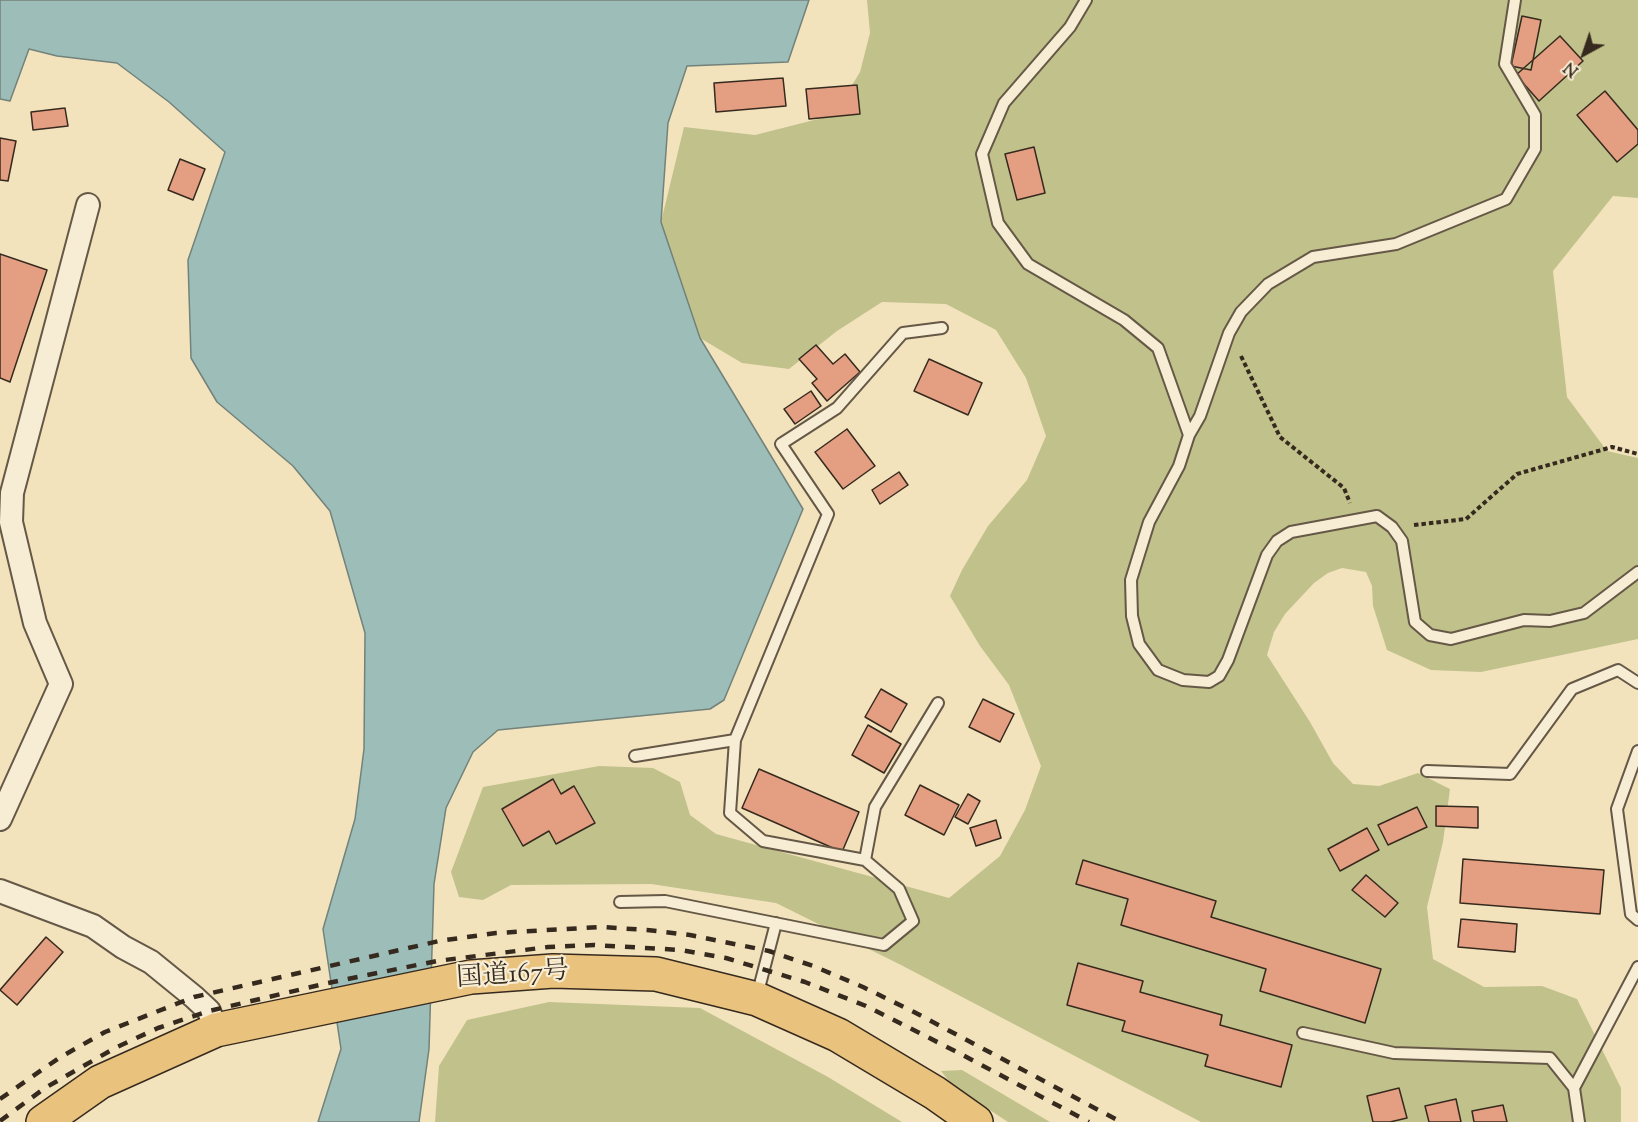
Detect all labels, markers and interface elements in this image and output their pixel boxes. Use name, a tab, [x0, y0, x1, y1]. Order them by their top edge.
north arrow	[1554, 24, 1614, 84]
text: N	[1560, 55, 1584, 81]
street label: 国道167号	[456, 958, 570, 996]

